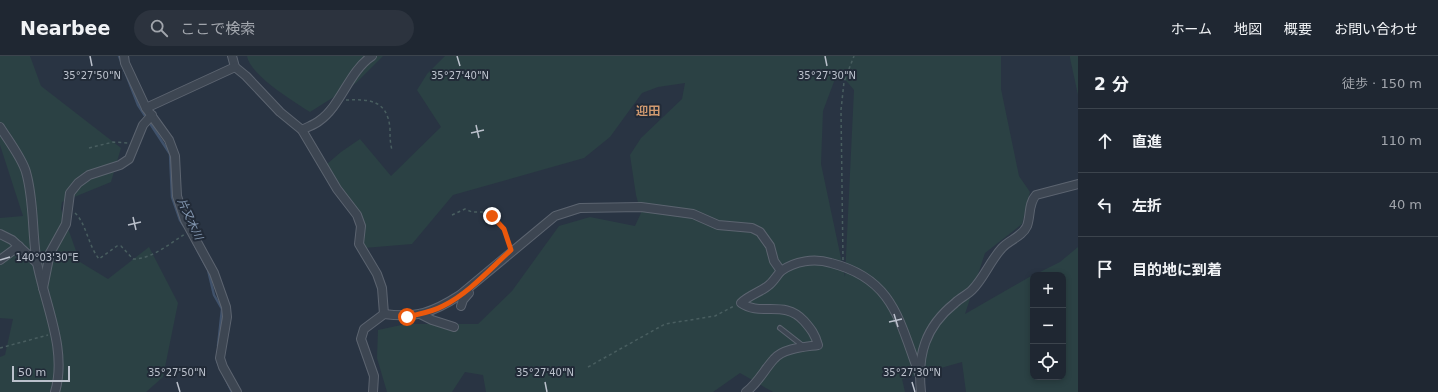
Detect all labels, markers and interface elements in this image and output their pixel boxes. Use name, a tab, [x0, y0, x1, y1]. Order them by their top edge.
search box	[134, 10, 414, 46]
text: Nearbee	[20, 17, 110, 39]
icon: search	[148, 17, 170, 39]
text: ここで検索	[180, 20, 255, 38]
text: ホーム	[1170, 21, 1212, 37]
text: 地図	[1234, 21, 1262, 37]
text: 概要	[1284, 21, 1312, 37]
text: お問い合わせ	[1334, 21, 1418, 37]
text: 35°27'50"N	[63, 70, 121, 81]
text: 35°27'40"N	[431, 70, 489, 81]
text: 35°27'30"N	[798, 70, 856, 81]
text: 2 分	[1094, 74, 1129, 94]
text: 徒歩 · 150 m	[1342, 76, 1422, 91]
district label: 迎田	[636, 104, 660, 118]
icon: ahead	[1094, 130, 1116, 152]
text: 直進	[1132, 133, 1162, 151]
text: 110 m	[1380, 133, 1422, 148]
icon: left	[1094, 194, 1116, 216]
water label: 片又木川	[175, 196, 206, 243]
text: 左折	[1132, 197, 1162, 215]
text: 40 m	[1389, 197, 1422, 212]
route end	[483, 207, 501, 225]
text: 140°03'30"E	[15, 252, 79, 263]
icon: arrive	[1094, 258, 1116, 280]
text: 目的地に到着	[1132, 261, 1222, 279]
map controls	[1030, 272, 1066, 380]
button: +	[1030, 272, 1066, 308]
route start	[398, 308, 416, 326]
button: −	[1030, 308, 1066, 344]
button: locate	[1030, 344, 1066, 380]
scale bar	[12, 364, 70, 383]
text: 50 m	[18, 366, 46, 379]
text: 35°27'50"N	[148, 367, 206, 378]
text: 35°27'40"N	[516, 367, 574, 378]
text: 35°27'30"N	[883, 367, 941, 378]

